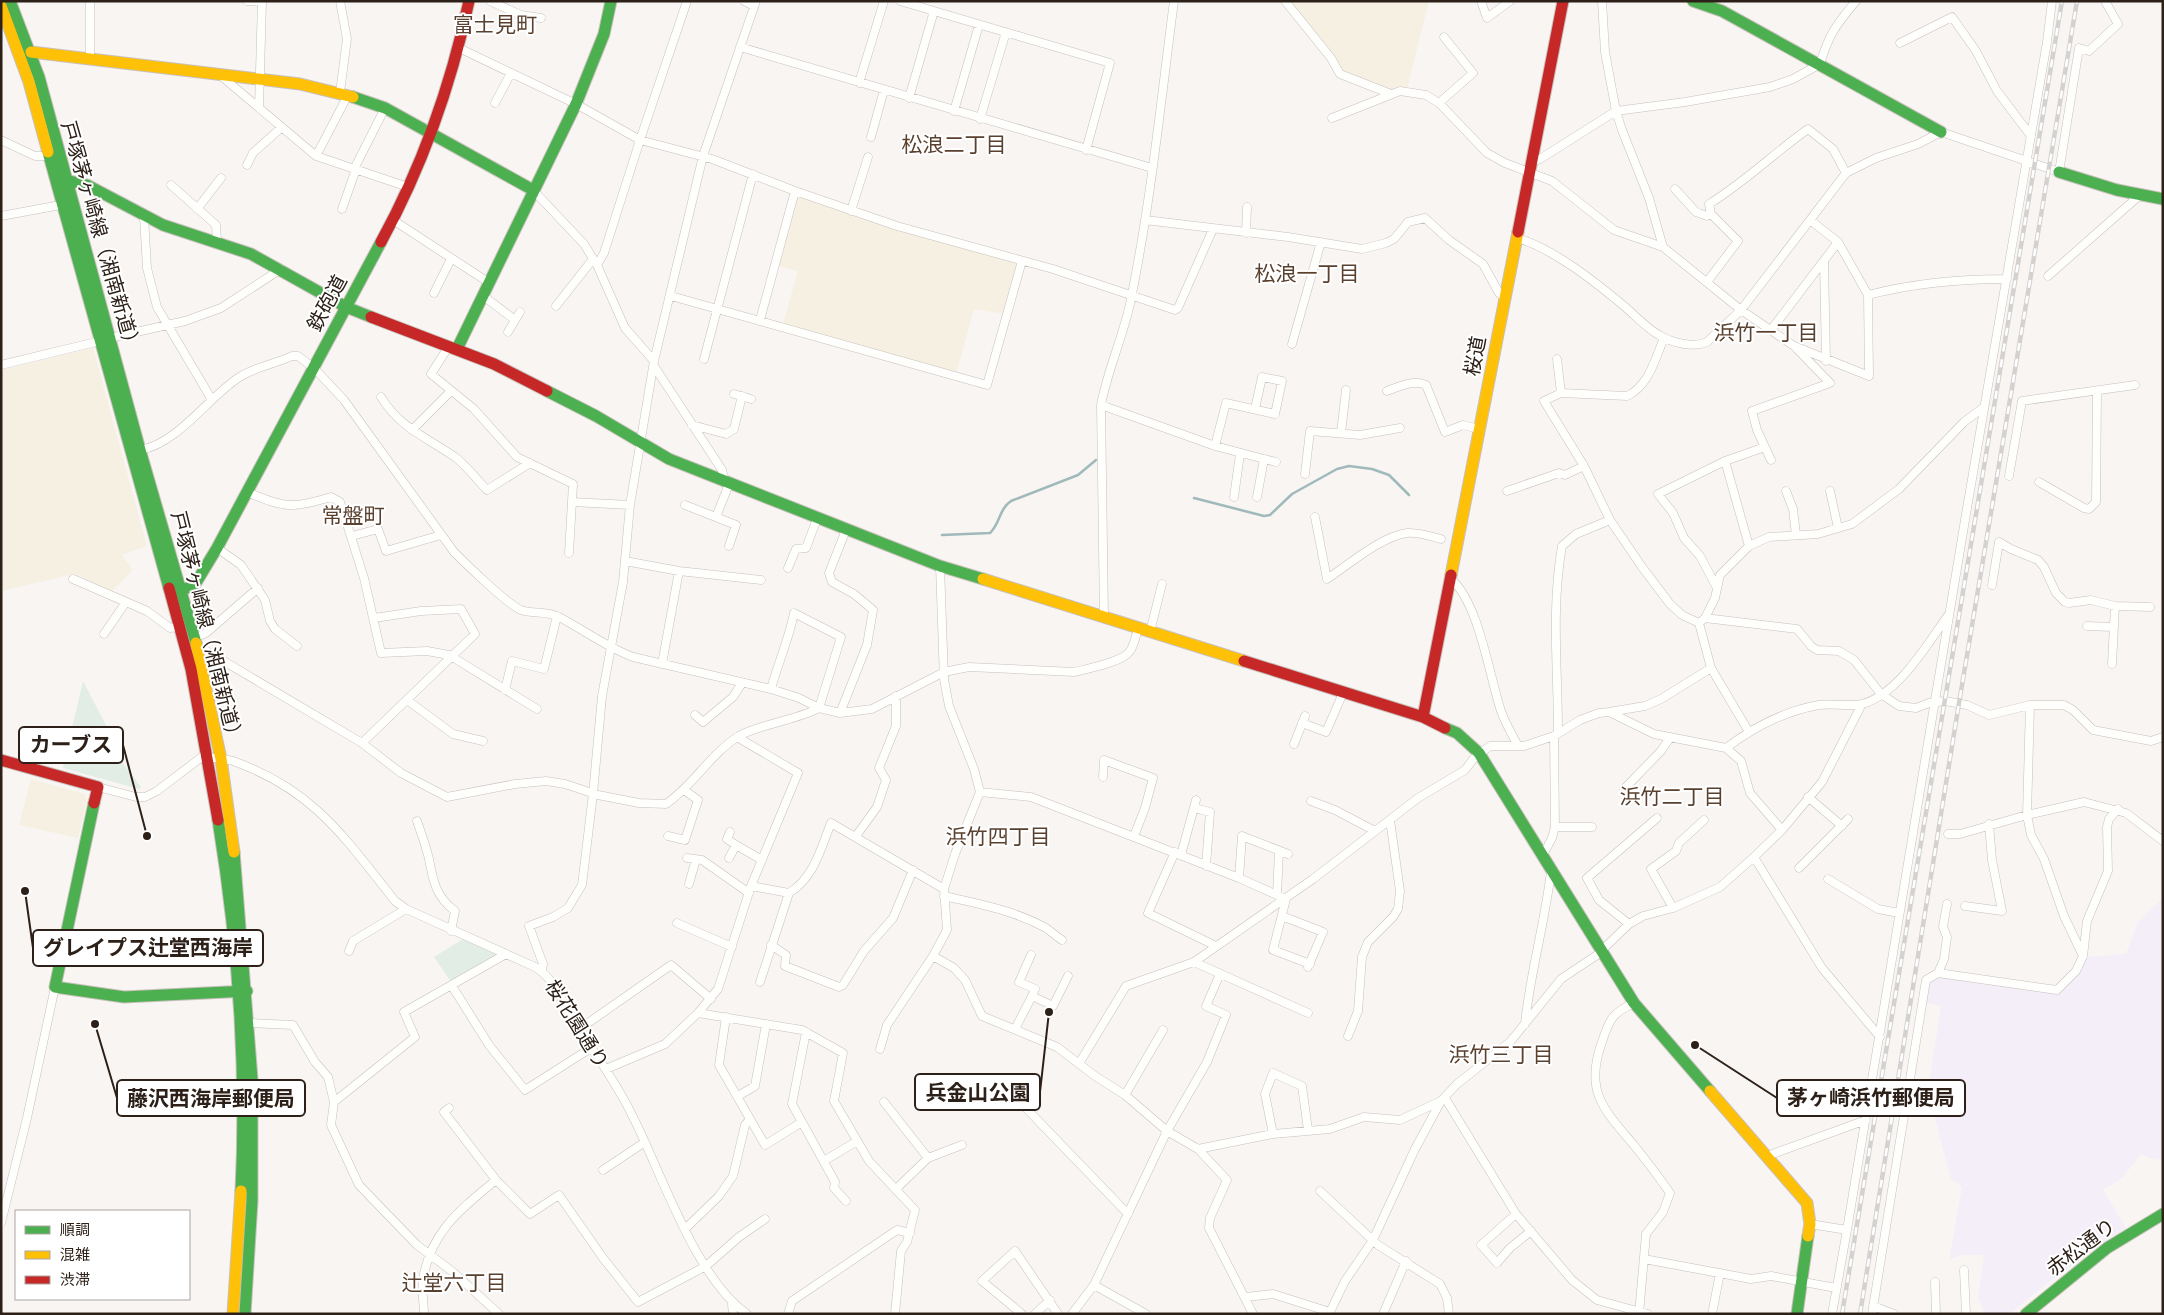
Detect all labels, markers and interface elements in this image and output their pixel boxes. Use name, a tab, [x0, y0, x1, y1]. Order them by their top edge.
district label: 富士見町	[453, 12, 537, 37]
street label: 戸塚茅ヶ崎線（湘南新道）	[56, 118, 146, 356]
district label: 松浪二丁目	[902, 132, 1007, 157]
district label: 松浪一丁目	[1255, 261, 1360, 286]
street label: 鉄砲道	[302, 271, 352, 335]
district label: 浜竹一丁目	[1714, 320, 1819, 345]
street label: 桜道	[1459, 334, 1491, 378]
district label: 常盤町	[322, 503, 385, 528]
street label: 戸塚茅ヶ崎線（湘南新道）	[166, 509, 248, 747]
callout: カーブス	[19, 727, 123, 763]
text: カーブス	[30, 732, 112, 757]
district label: 浜竹二丁目	[1620, 784, 1725, 809]
district label: 浜竹四丁目	[946, 824, 1051, 849]
callout: グレイプス辻堂西海岸	[33, 930, 263, 966]
text: グレイプス辻堂西海岸	[43, 935, 253, 960]
street label: 桜花園通り	[540, 975, 614, 1073]
district label: 浜竹三丁目	[1449, 1042, 1554, 1067]
callout: 兵金山公園	[915, 1074, 1040, 1110]
callout: 藤沢西海岸郵便局	[117, 1080, 305, 1116]
text: 兵金山公園	[926, 1080, 1031, 1105]
callout: 茅ヶ崎浜竹郵便局	[1777, 1080, 1965, 1116]
text: 茅ヶ崎浜竹郵便局	[1787, 1085, 1955, 1110]
text: 藤沢西海岸郵便局	[127, 1086, 295, 1111]
legend	[15, 1210, 190, 1300]
street label: 赤松通り	[2042, 1213, 2120, 1281]
text: 順調	[60, 1221, 90, 1239]
text: 混雑	[60, 1246, 90, 1264]
district label: 辻堂六丁目	[402, 1270, 507, 1295]
text: 渋滞	[60, 1271, 90, 1289]

